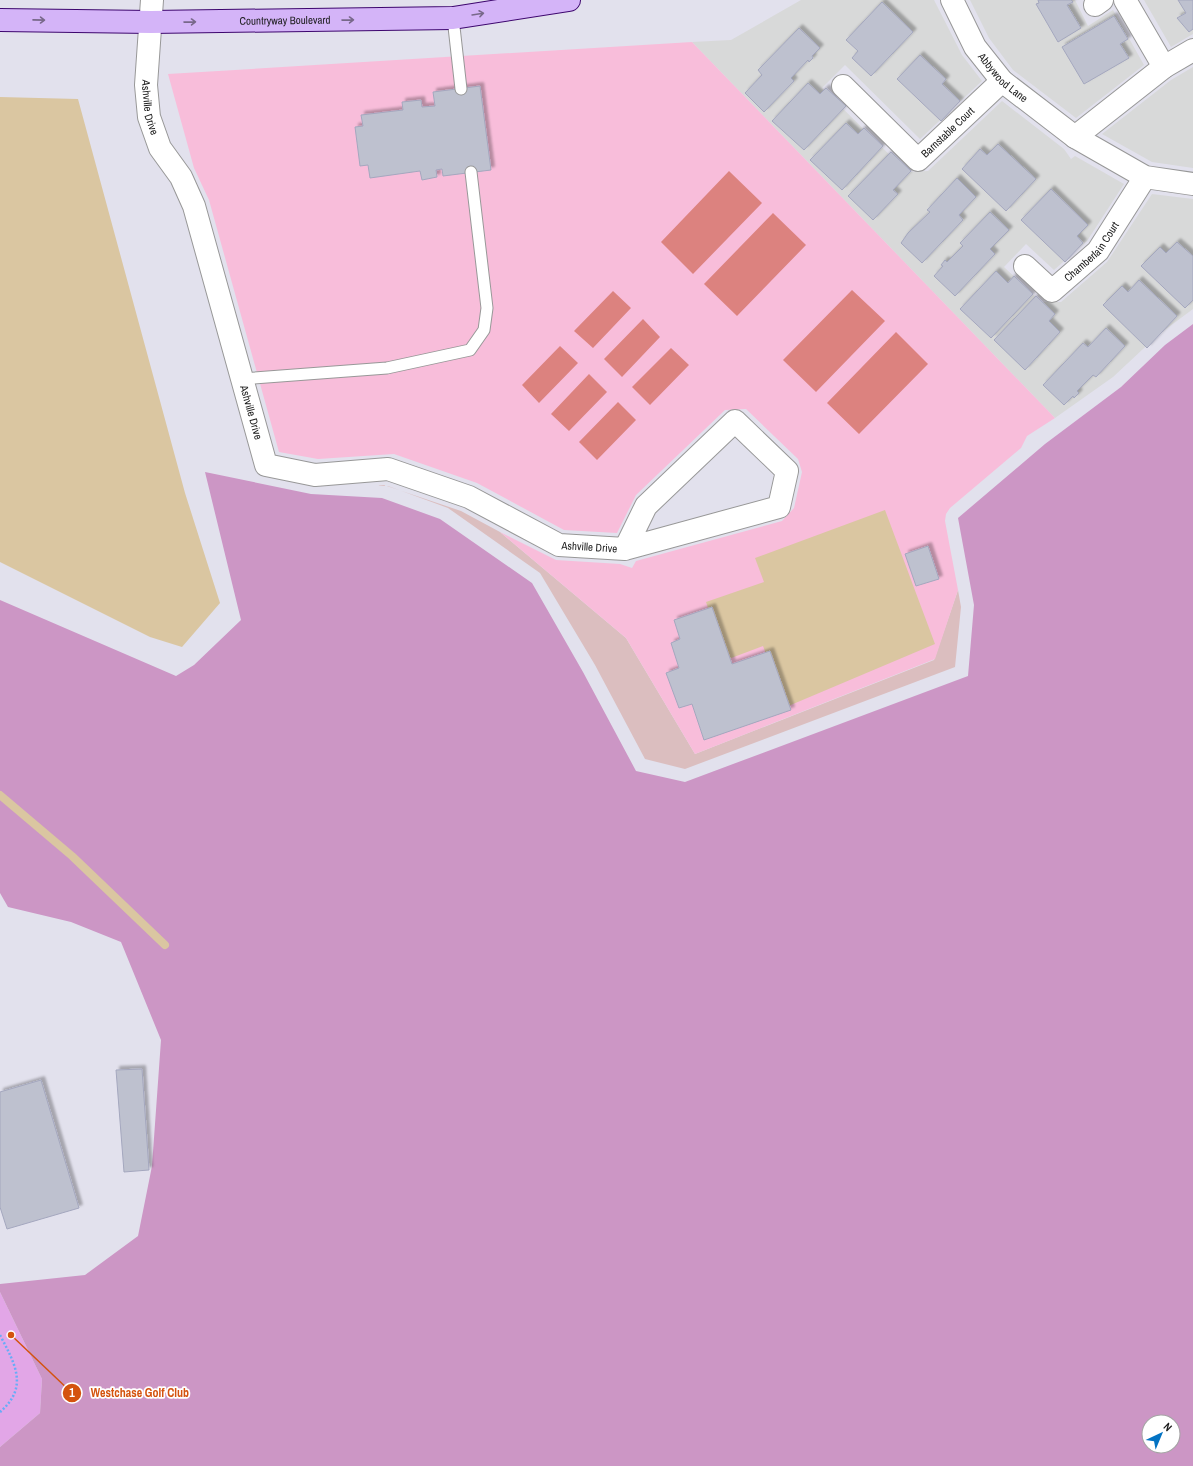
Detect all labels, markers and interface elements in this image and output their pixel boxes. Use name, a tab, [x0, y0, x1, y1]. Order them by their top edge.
one-way arrow	[471, 10, 484, 18]
street label: Countryway Boulevard	[239, 13, 331, 28]
one-way arrow	[341, 16, 354, 23]
one-way arrow	[32, 17, 45, 24]
one-way arrow	[183, 18, 196, 26]
street label: Abbywood Lane	[975, 49, 1031, 105]
street label: Ashville Drive	[139, 78, 162, 137]
street label: Barnstable Court	[918, 103, 977, 161]
street label: Chamberlain Court	[1061, 219, 1122, 284]
street label: Ashville Drive	[237, 383, 266, 441]
street label: Ashville Drive	[560, 538, 618, 556]
callout: Westchase Golf Club	[62, 1381, 197, 1405]
text: 1	[69, 1385, 75, 1401]
text: Westchase Golf Club	[91, 1385, 189, 1401]
north arrow	[1141, 1414, 1181, 1454]
text: N	[1161, 1420, 1175, 1434]

